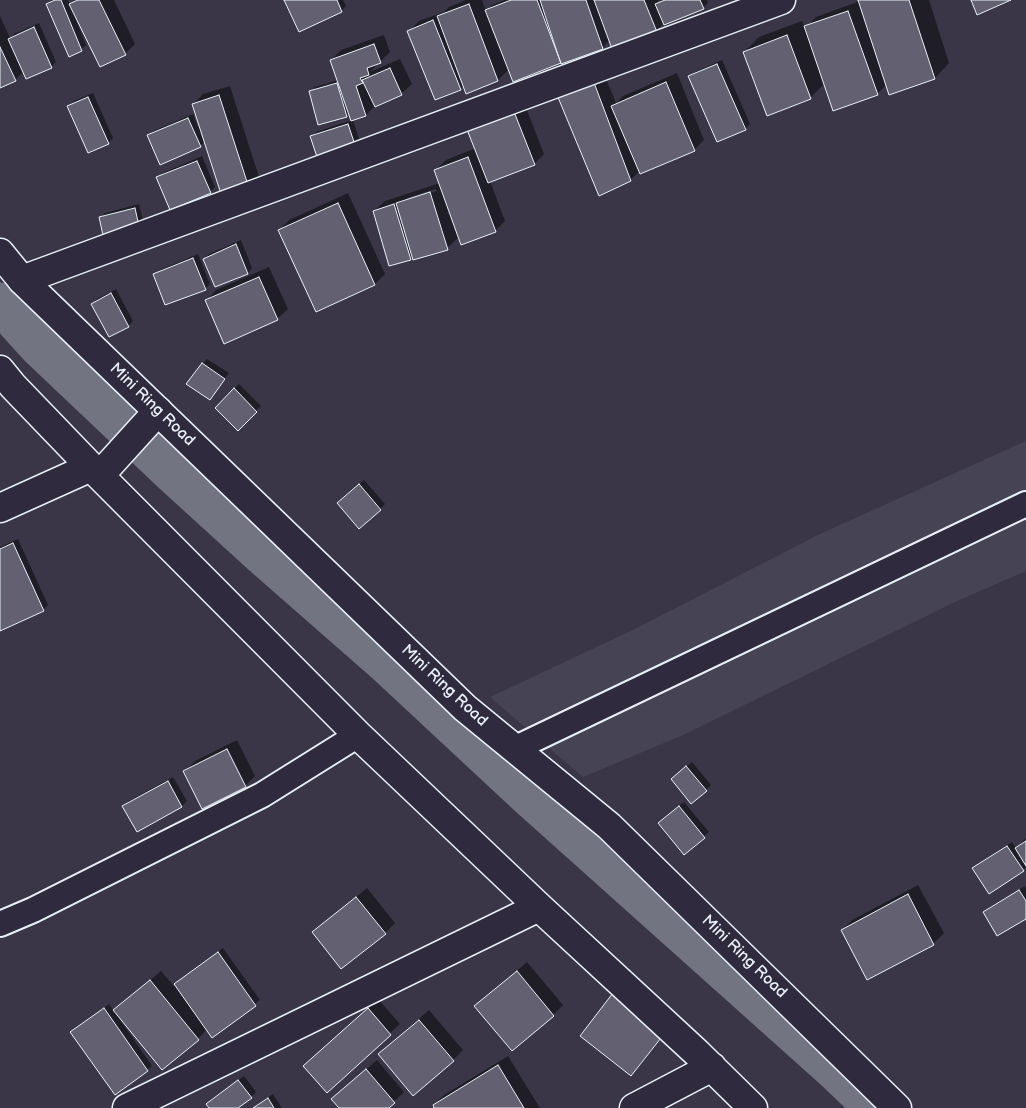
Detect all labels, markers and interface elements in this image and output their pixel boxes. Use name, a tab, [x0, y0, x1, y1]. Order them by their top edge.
street label: Mini Ring Road	[105, 360, 199, 450]
street label: Mini Ring Road	[397, 641, 491, 731]
street label: Mini Ring Road	[697, 912, 791, 1002]

